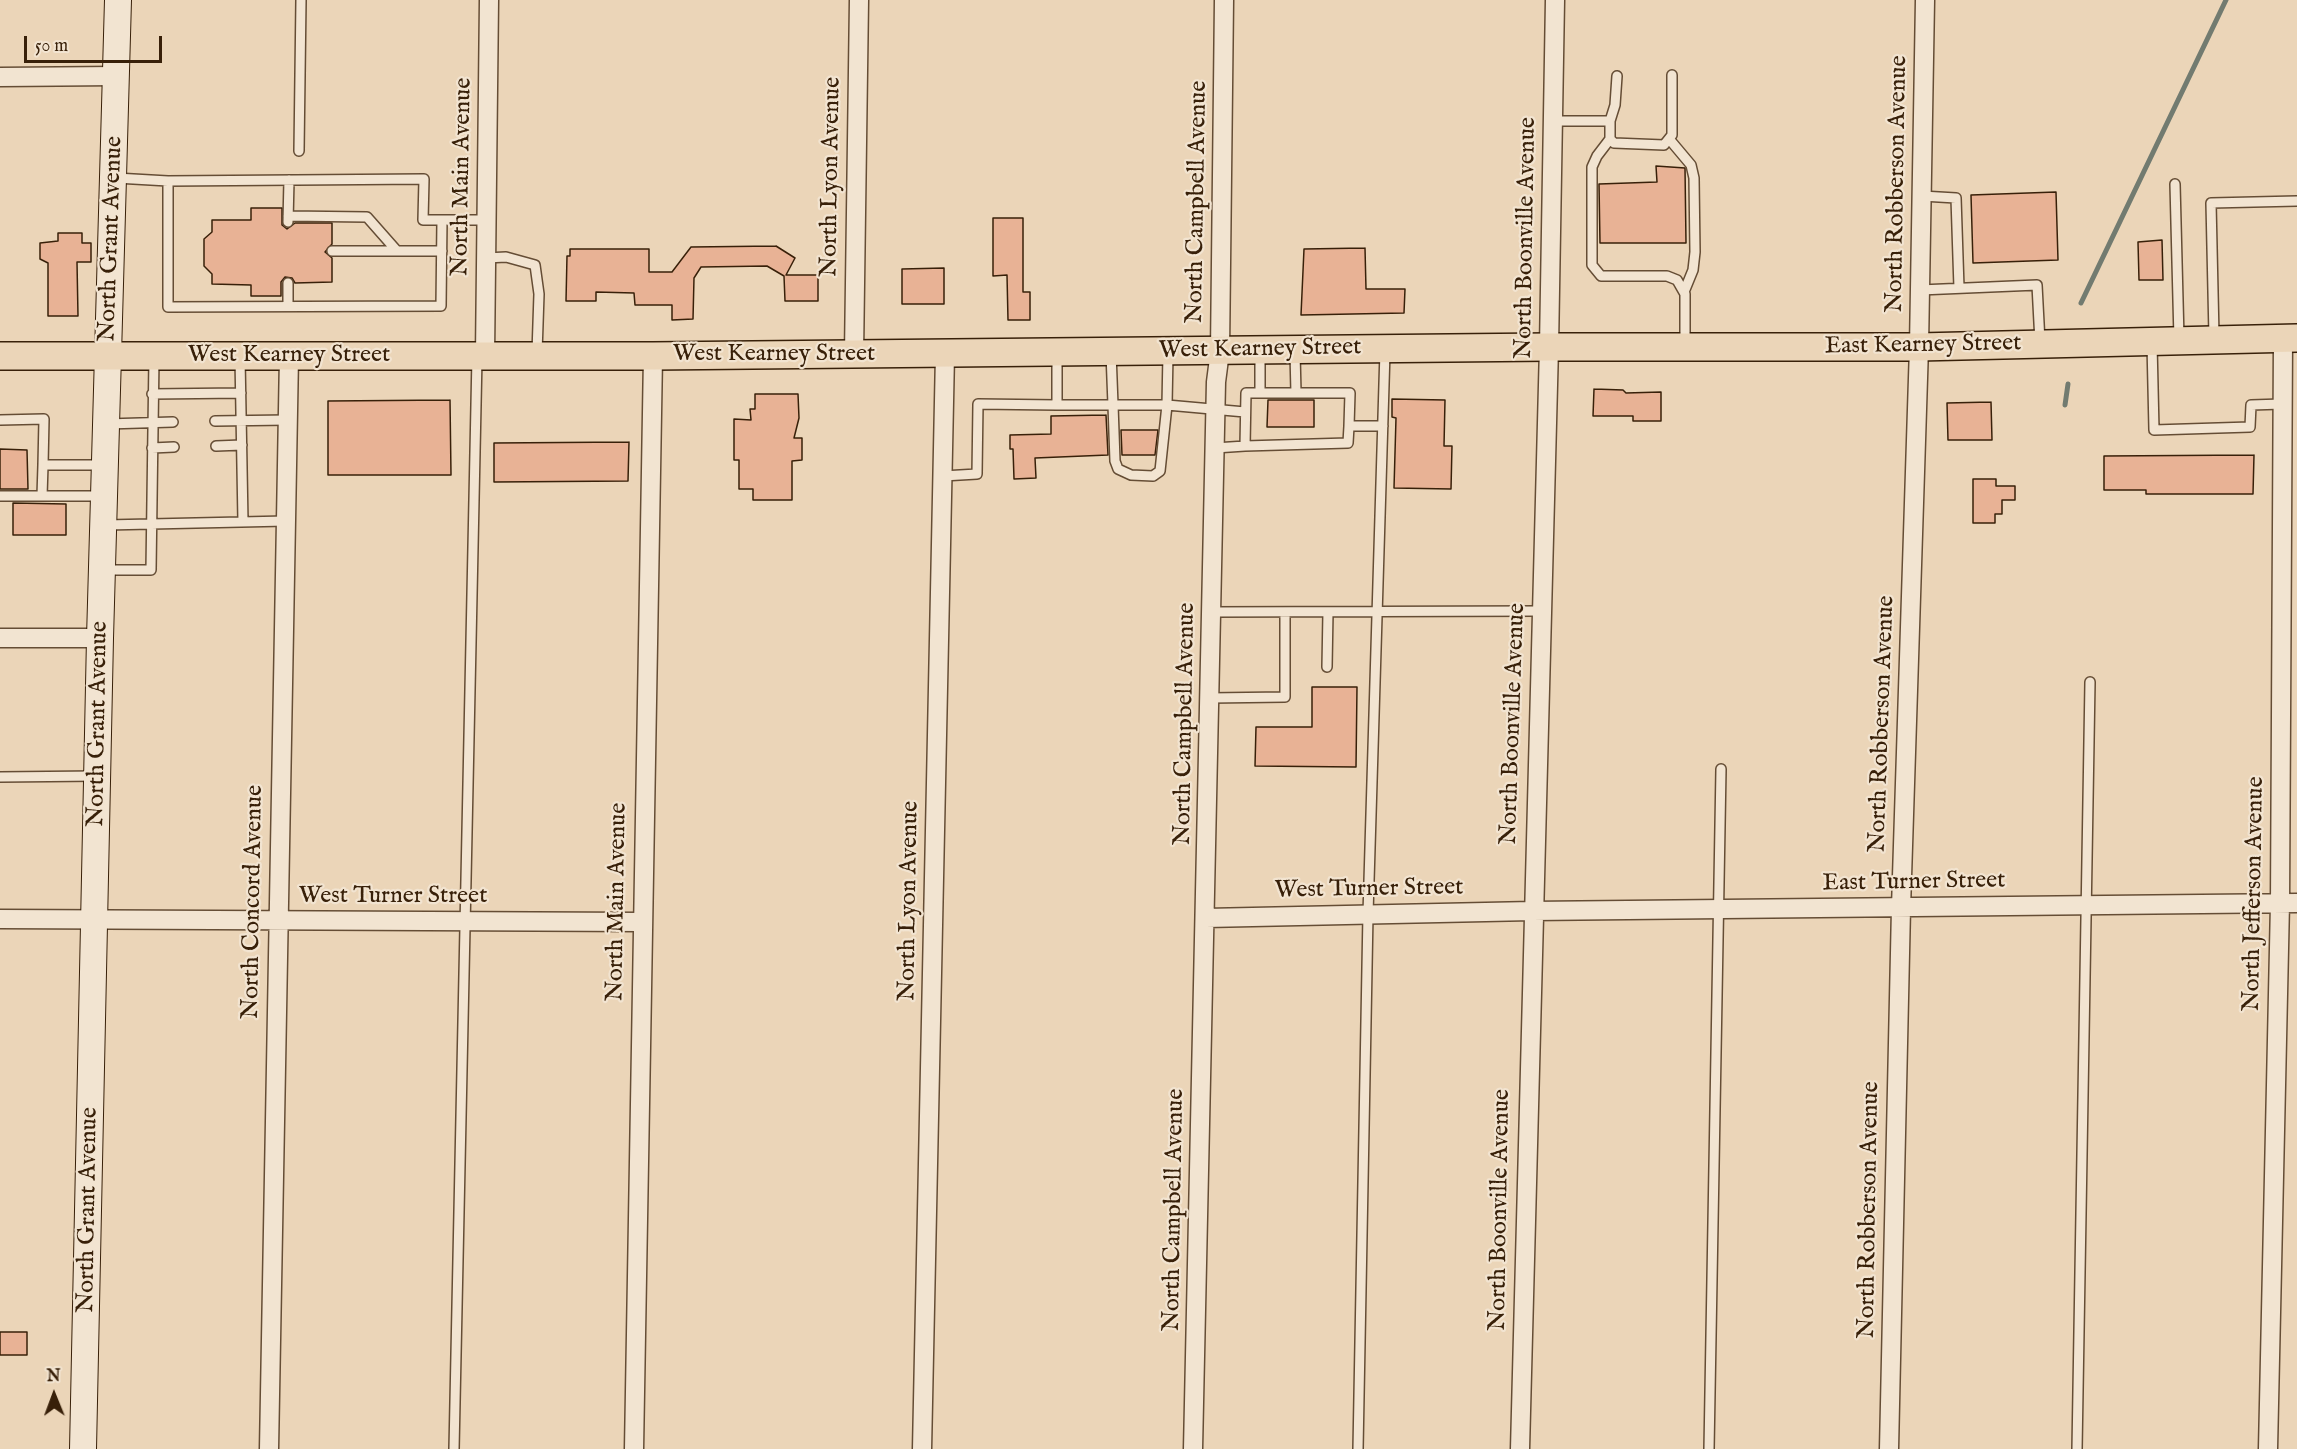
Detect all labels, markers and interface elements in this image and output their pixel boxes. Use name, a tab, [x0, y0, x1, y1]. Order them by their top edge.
scale bar	[27, 24, 165, 62]
text: 50 m	[35, 35, 68, 58]
street label: North Robberson Avenue	[1881, 55, 1915, 313]
street label: North Main Avenue	[447, 77, 479, 277]
street label: North Lyon Avenue	[816, 77, 848, 277]
street label: North Campbell Avenue	[1181, 80, 1215, 324]
street label: North Boonville Avenue	[1510, 117, 1544, 359]
street label: North Grant Avenue	[94, 136, 130, 342]
street label: East Kearney Street	[1824, 330, 2022, 362]
street label: West Kearney Street	[1158, 334, 1362, 366]
street label: West Kearney Street	[673, 341, 875, 369]
street label: West Kearney Street	[188, 342, 390, 370]
street label: North Robberson Avenue	[1864, 595, 1902, 853]
street label: North Campbell Avenue	[1169, 602, 1203, 846]
street label: North Boonville Avenue	[1495, 603, 1533, 845]
street label: North Grant Avenue	[83, 621, 115, 827]
street label: North Jefferson Avenue	[2239, 776, 2271, 1012]
street label: North Concord Avenue	[238, 785, 270, 1019]
street label: North Lyon Avenue	[894, 801, 926, 1001]
street label: North Main Avenue	[602, 802, 634, 1002]
street label: East Turner Street	[1822, 867, 2006, 899]
street label: West Turner Street	[1274, 874, 1464, 906]
street label: West Turner Street	[299, 883, 487, 911]
street label: North Robberson Avenue	[1853, 1081, 1887, 1339]
street label: North Campbell Avenue	[1158, 1088, 1192, 1332]
street label: North Boonville Avenue	[1484, 1089, 1518, 1331]
street label: North Grant Avenue	[73, 1107, 105, 1313]
north arrow	[24, 1365, 84, 1425]
text: N	[47, 1367, 61, 1387]

